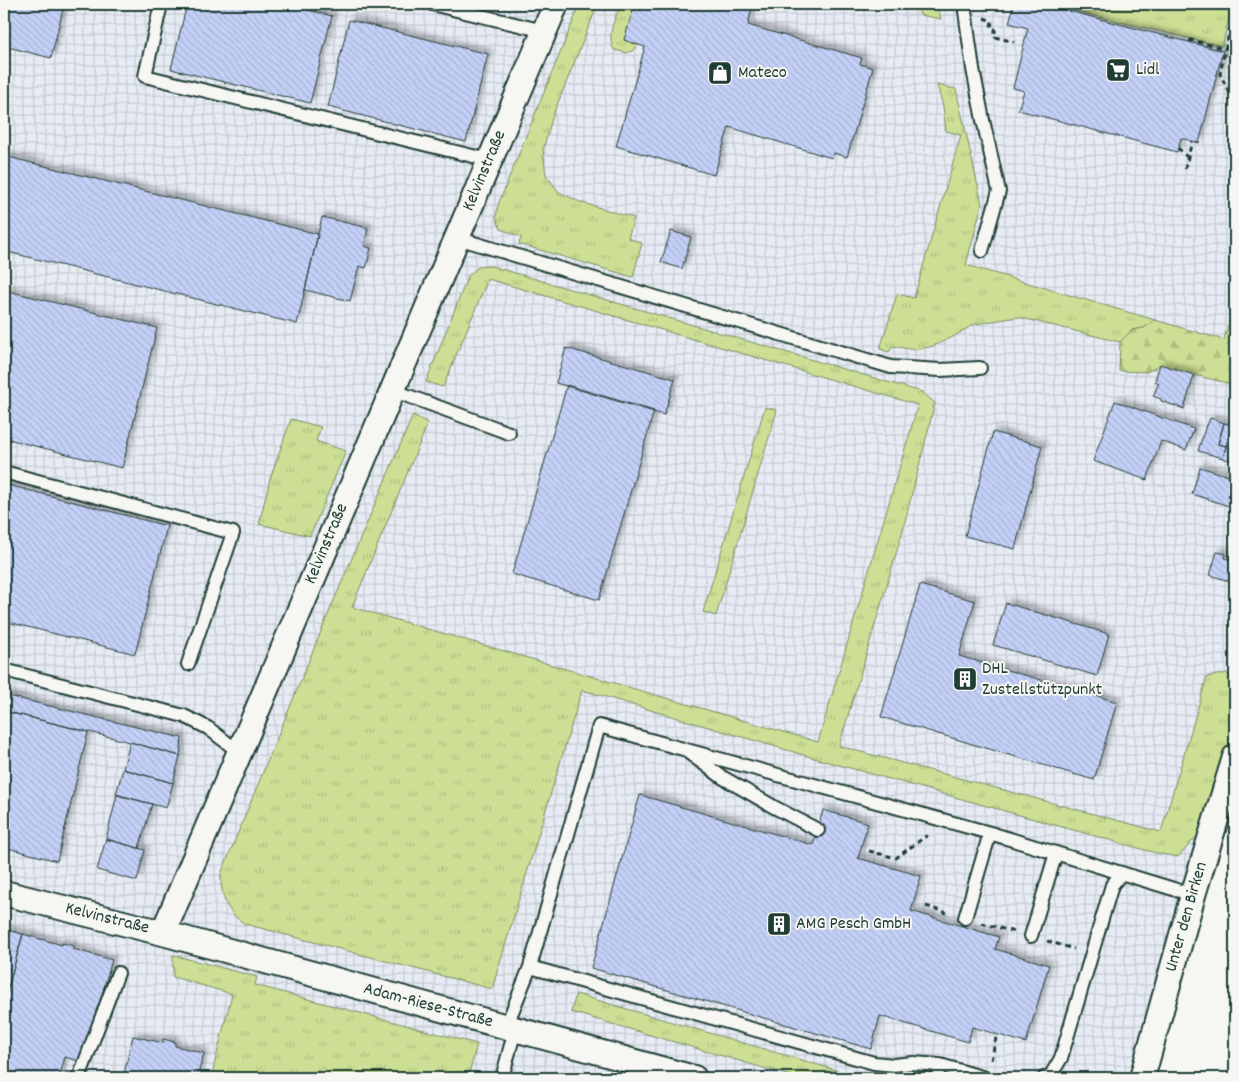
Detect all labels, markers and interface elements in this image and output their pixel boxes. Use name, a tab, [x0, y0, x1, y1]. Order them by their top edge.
supermarket icon: Lidl	[1105, 57, 1131, 83]
place label: Lidl	[1136, 58, 1160, 83]
shop icon: Mateco	[707, 60, 733, 86]
place label: Mateco	[738, 61, 787, 86]
street label: Kelvinstraße	[457, 127, 513, 215]
street label: Kelvinstraße	[299, 500, 355, 588]
place label: DHL Zustellstützpunkt	[982, 657, 1103, 703]
building icon: DHL Zustellstützpunkt	[952, 666, 978, 692]
street label: Unter den Birken	[1159, 859, 1215, 975]
street label: Kelvinstraße	[63, 897, 152, 941]
building icon: AMG Pesch GmbH	[766, 911, 792, 937]
place label: AMG Pesch GmbH	[796, 912, 911, 937]
street label: Adam-Riese-Straße	[361, 977, 496, 1035]

